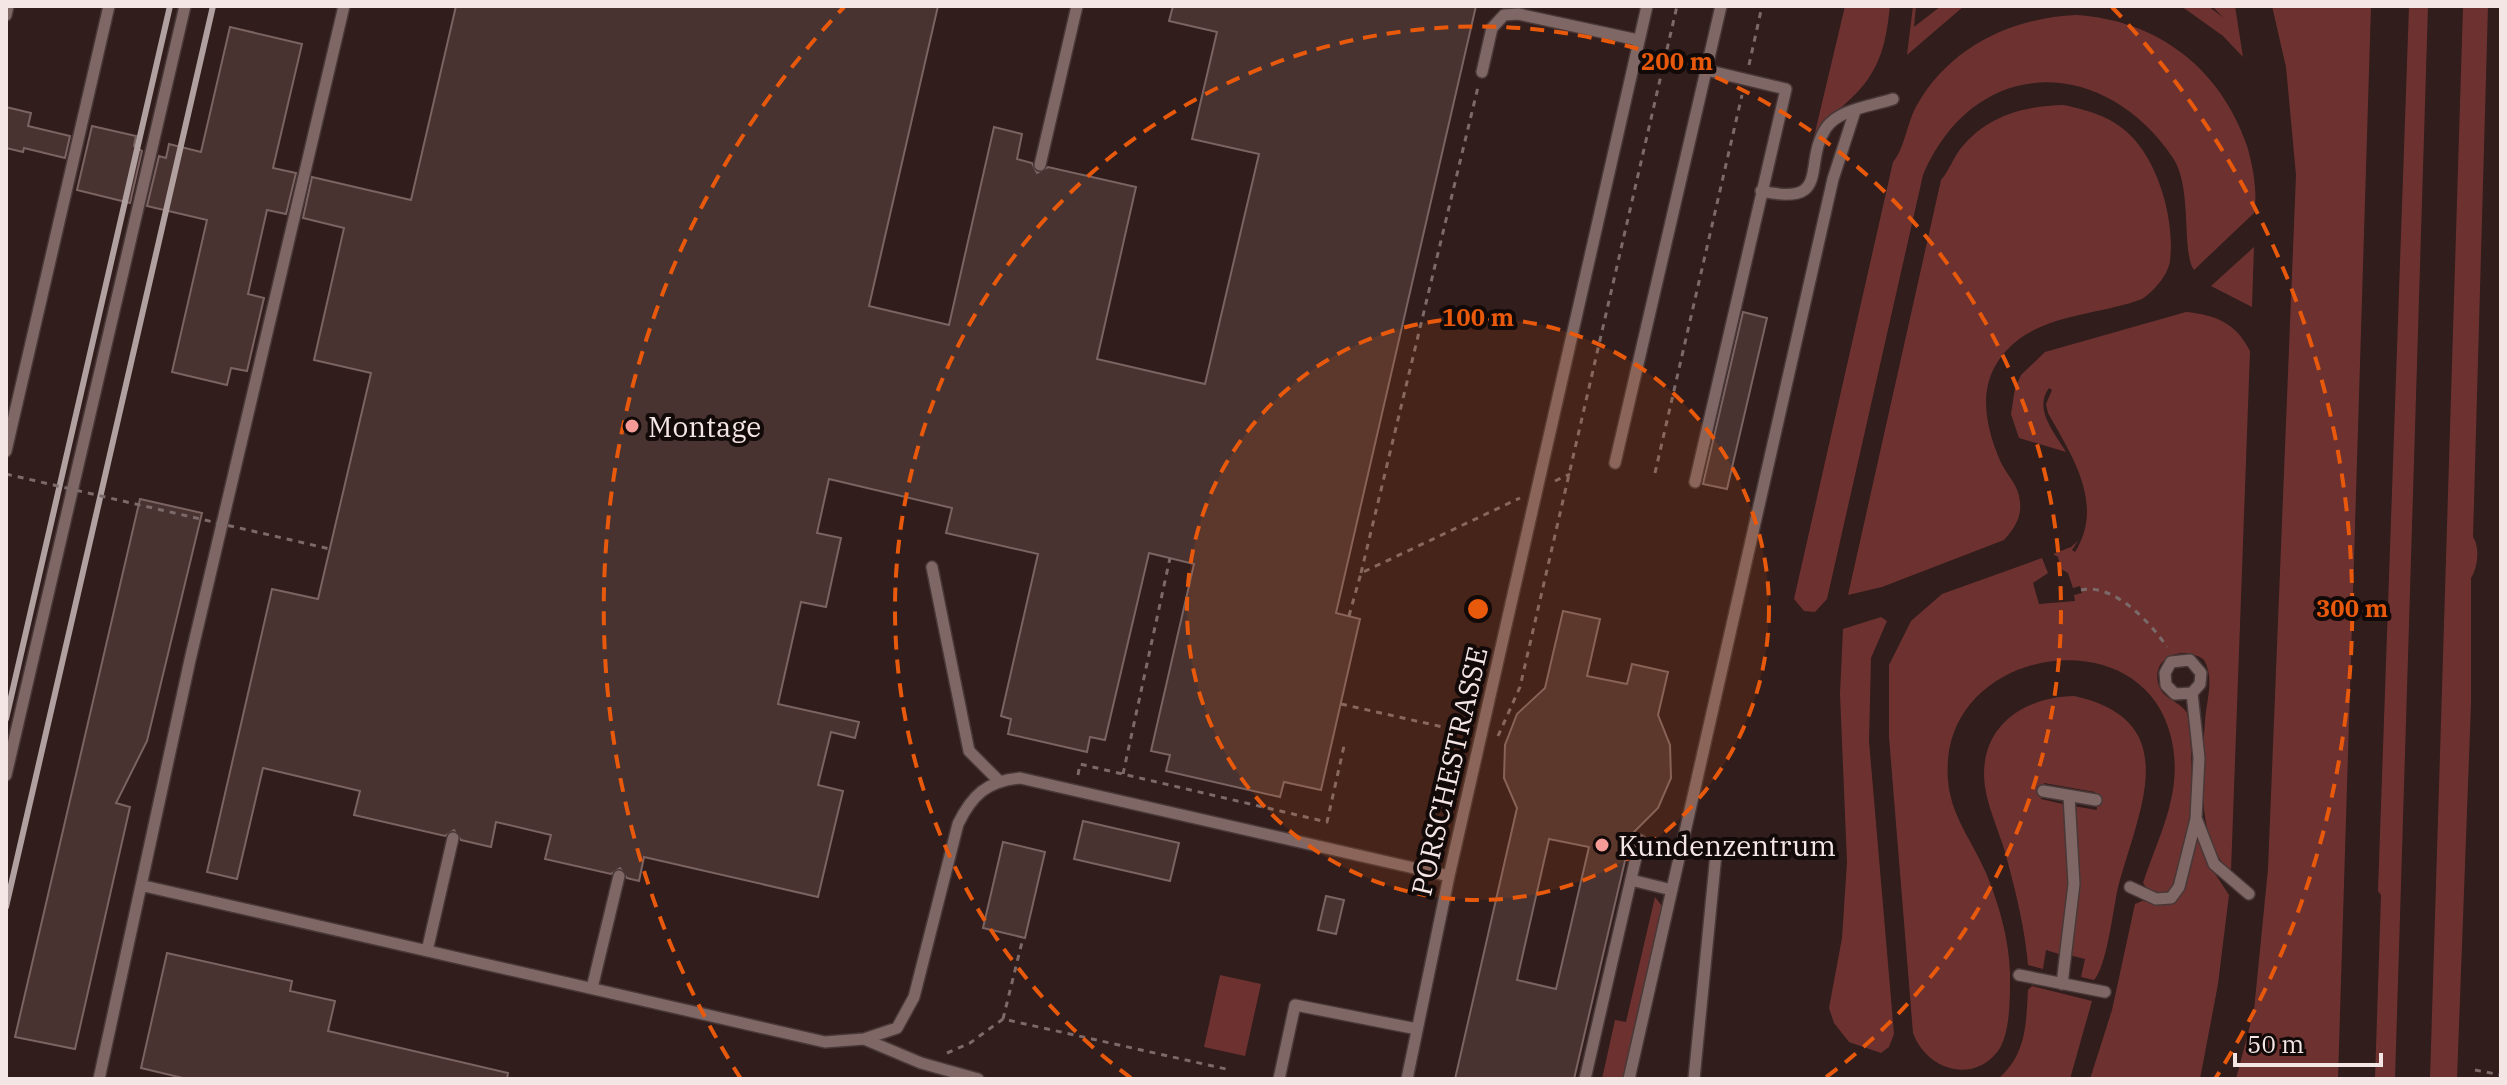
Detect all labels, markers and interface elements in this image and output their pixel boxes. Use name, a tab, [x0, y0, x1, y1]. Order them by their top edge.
text: 200 m	[1641, 45, 1713, 77]
text: 100 m	[1442, 301, 1514, 333]
place label: Montage	[648, 408, 761, 445]
marker: Montage	[623, 417, 641, 435]
text: 300 m	[2316, 592, 2388, 624]
centre of rings	[1464, 595, 1492, 623]
street label: PORSCHESTRASSE	[1402, 643, 1496, 899]
place label: Kundenzentrum	[1618, 827, 1836, 864]
marker: Kundenzentrum	[1593, 836, 1611, 854]
scale bar	[2235, 1017, 2381, 1067]
text: 50 m	[2247, 1028, 2304, 1060]

